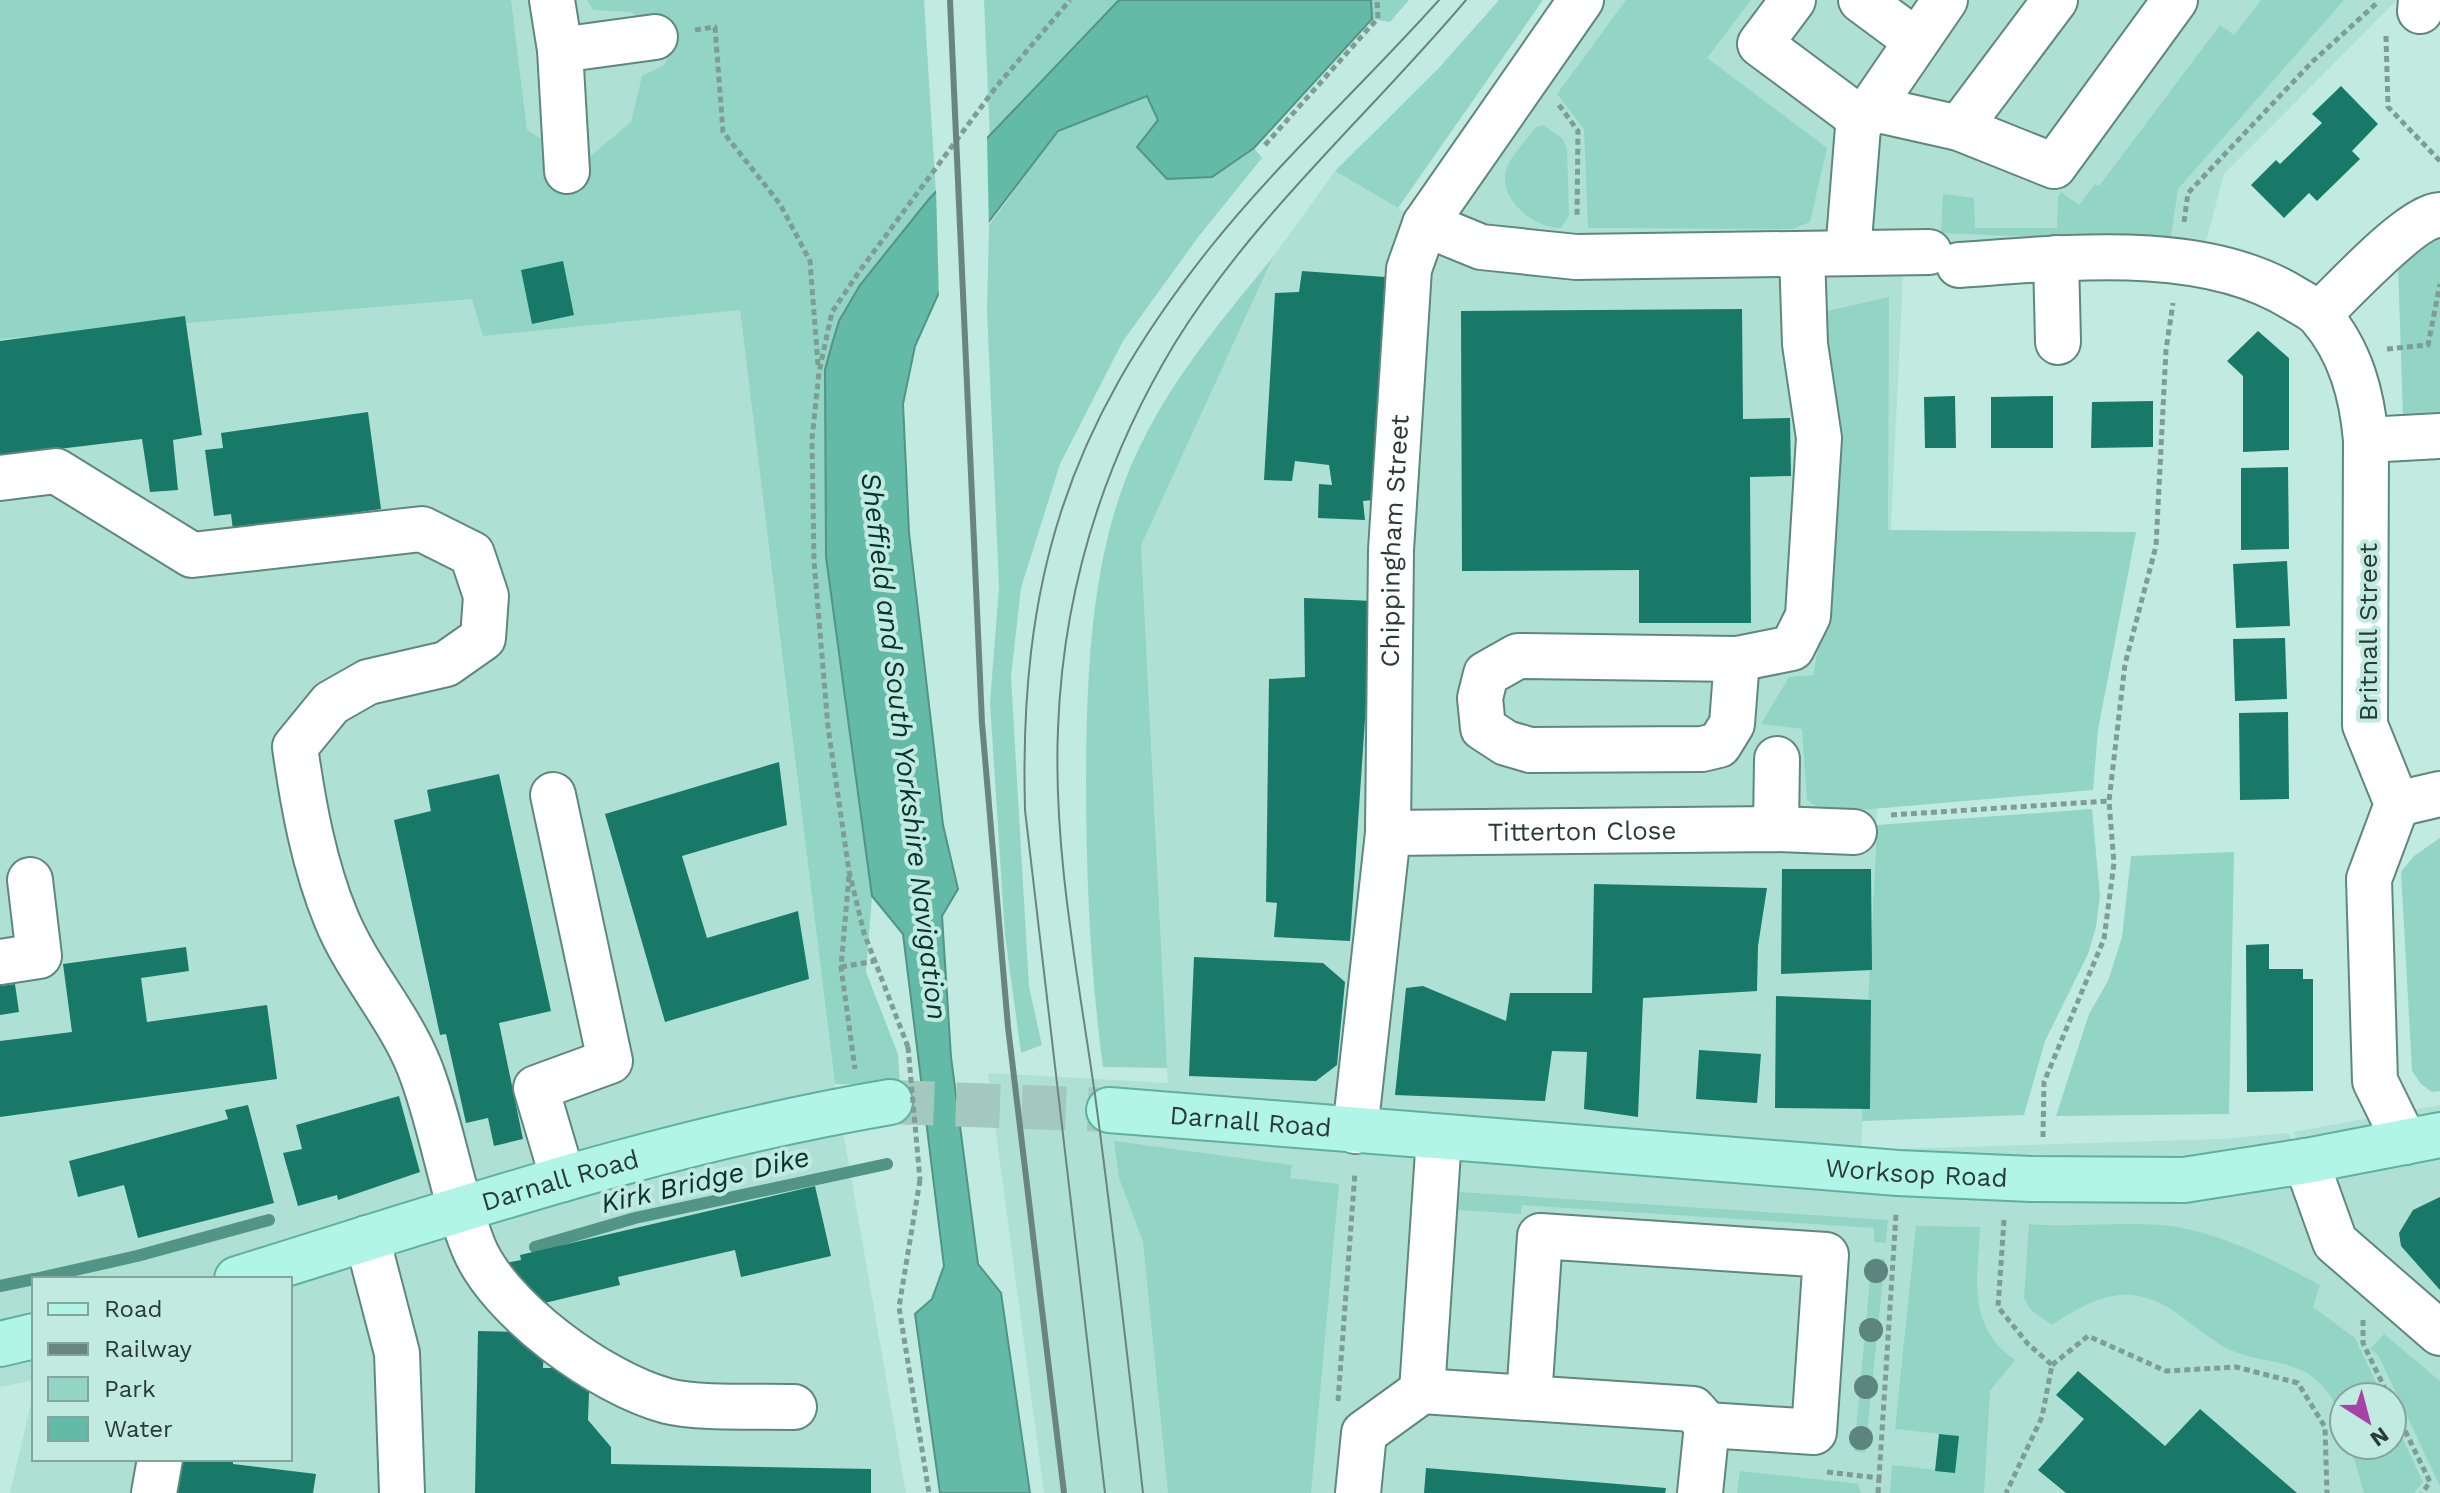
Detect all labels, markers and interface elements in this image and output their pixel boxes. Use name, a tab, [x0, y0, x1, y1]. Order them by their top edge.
street label: Chippingham Street	[1375, 413, 1415, 668]
water label: Sheffield and South Yorkshire Navigation	[854, 470, 954, 1022]
street label: Britnall Street	[2353, 543, 2383, 721]
street label: Titterton Close	[1487, 815, 1677, 847]
street label: Darnall Road	[1168, 1100, 1333, 1143]
water label: Kirk Bridge Dike	[597, 1140, 813, 1220]
street label: Darnall Road	[478, 1144, 642, 1217]
street label: Worksop Road	[1824, 1152, 2008, 1193]
legend	[32, 1277, 292, 1461]
text: Road	[104, 1295, 163, 1323]
text: Railway	[104, 1335, 193, 1363]
text: Park	[104, 1375, 156, 1403]
north arrow	[2328, 1381, 2408, 1461]
text: Water	[104, 1415, 173, 1443]
text: N	[2366, 1422, 2393, 1452]

